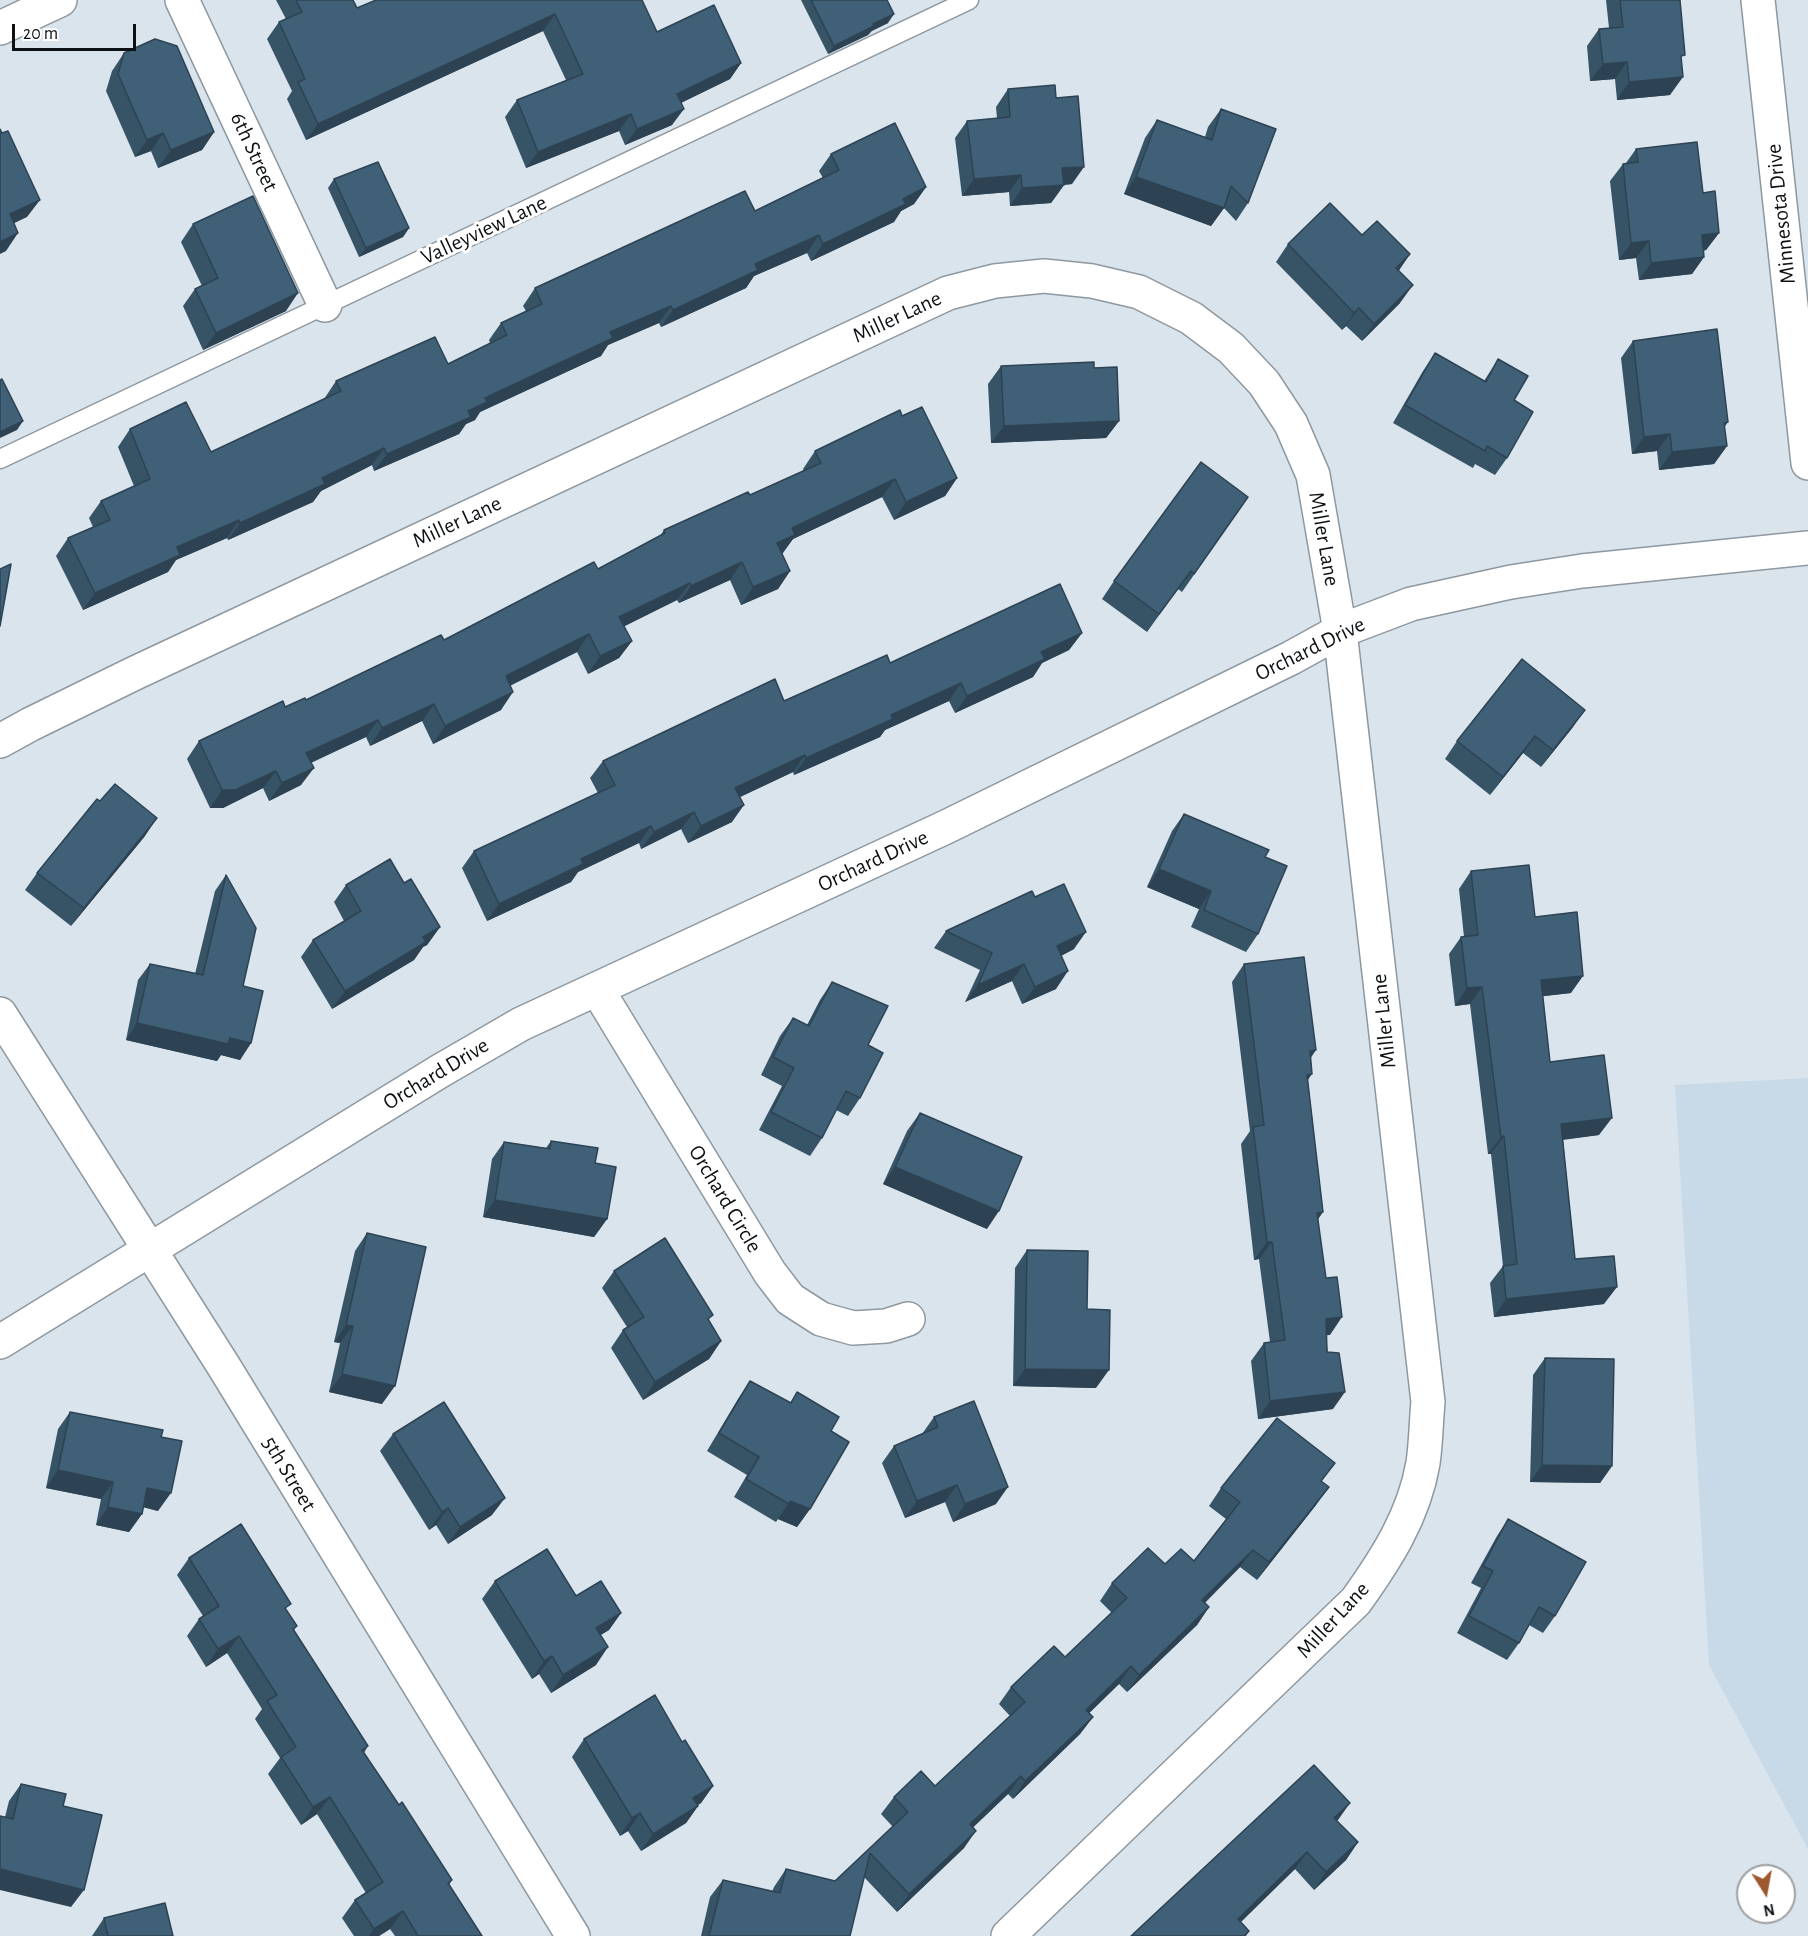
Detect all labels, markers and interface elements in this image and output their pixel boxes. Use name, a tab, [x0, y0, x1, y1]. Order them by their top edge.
scale bar	[15, 12, 140, 50]
text: 20 m	[23, 25, 58, 43]
street label: 6th Street	[224, 108, 284, 196]
street label: Minnesota Drive	[1761, 143, 1801, 285]
street label: Valleyview Lane	[417, 189, 551, 271]
street label: Miller Lane	[848, 285, 946, 349]
street label: Miller Lane	[408, 490, 506, 554]
street label: Miller Lane	[1303, 490, 1345, 588]
street label: Orchard Drive	[1251, 611, 1369, 687]
street label: Orchard Drive	[814, 824, 932, 898]
street label: Miller Lane	[1366, 972, 1402, 1070]
street label: Orchard Drive	[378, 1032, 494, 1116]
street label: Orchard Circle	[683, 1140, 767, 1258]
street label: 5th Street	[256, 1432, 322, 1516]
street label: Miller Lane	[1291, 1576, 1375, 1664]
north arrow	[1736, 1864, 1796, 1924]
text: N	[1762, 1901, 1776, 1919]

